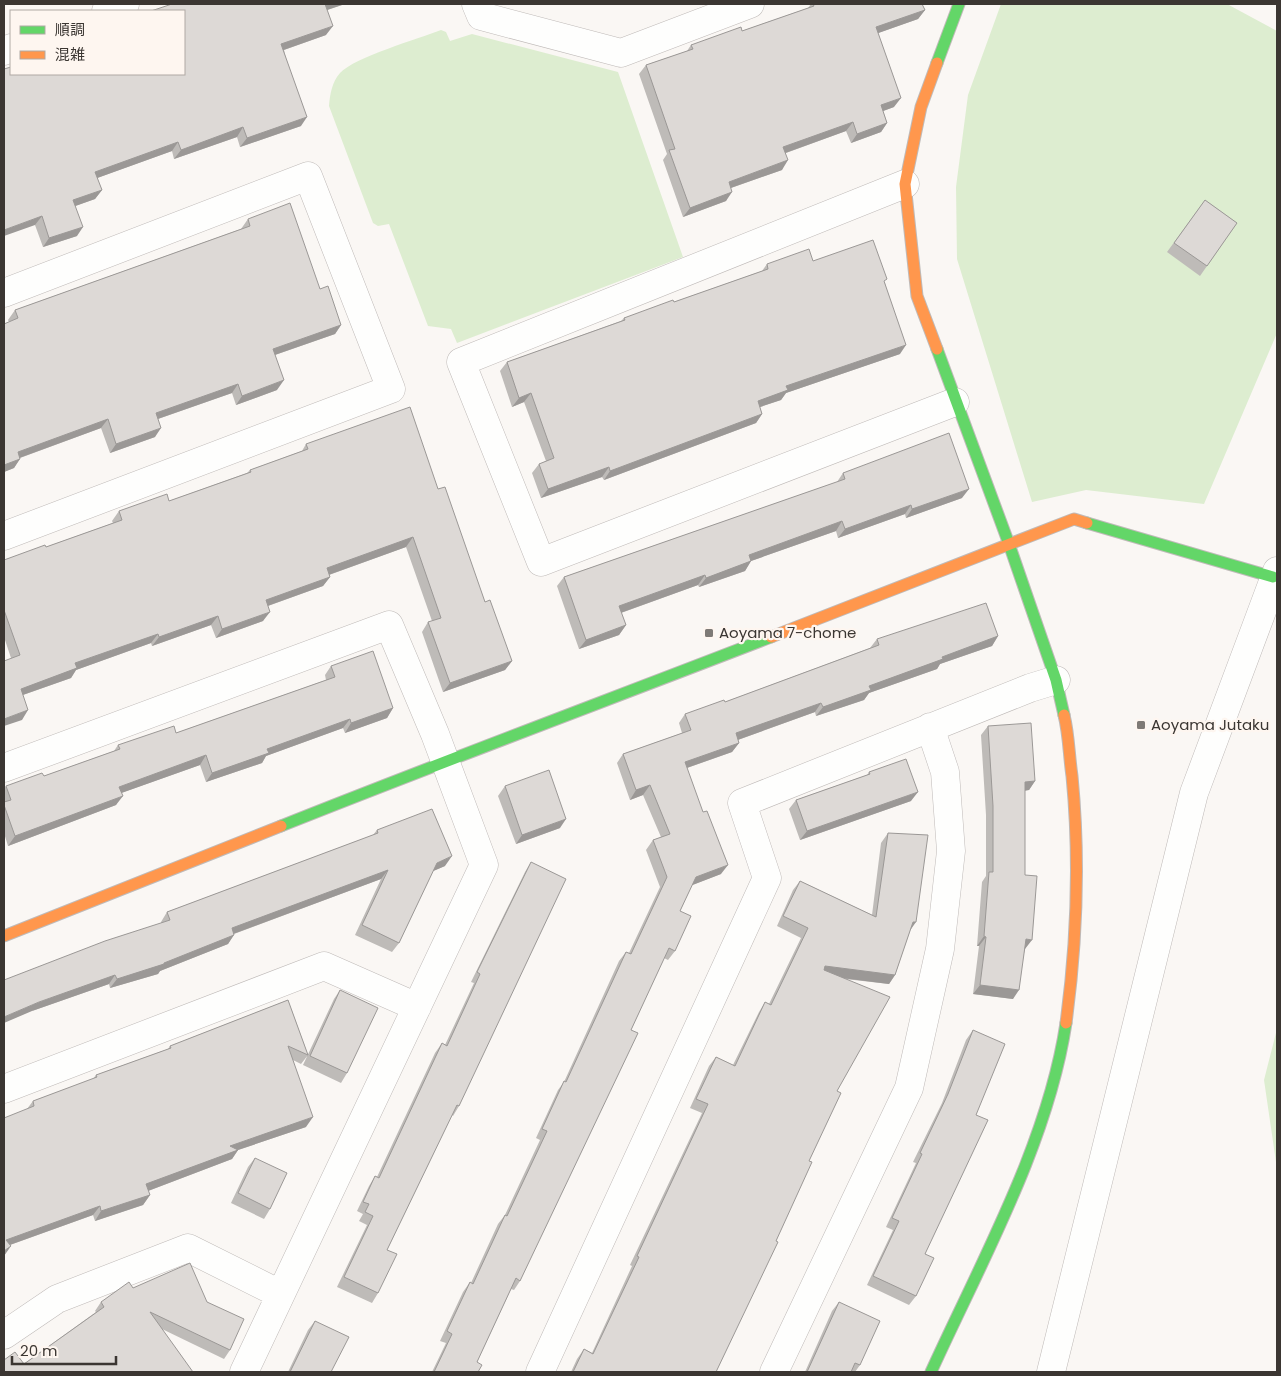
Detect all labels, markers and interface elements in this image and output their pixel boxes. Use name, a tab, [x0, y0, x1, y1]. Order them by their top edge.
legend	[10, 10, 185, 75]
text: 順調	[55, 19, 85, 40]
text: 混雑	[55, 44, 85, 65]
place label: Aoyama 7-chome	[719, 622, 856, 643]
marker: Aoyama 7-chome	[703, 627, 715, 639]
place label: Aoyama Jutaku	[1151, 714, 1269, 735]
marker: Aoyama Jutaku	[1135, 719, 1147, 731]
scale bar	[12, 1334, 116, 1366]
text: 20 m	[20, 1340, 58, 1361]

